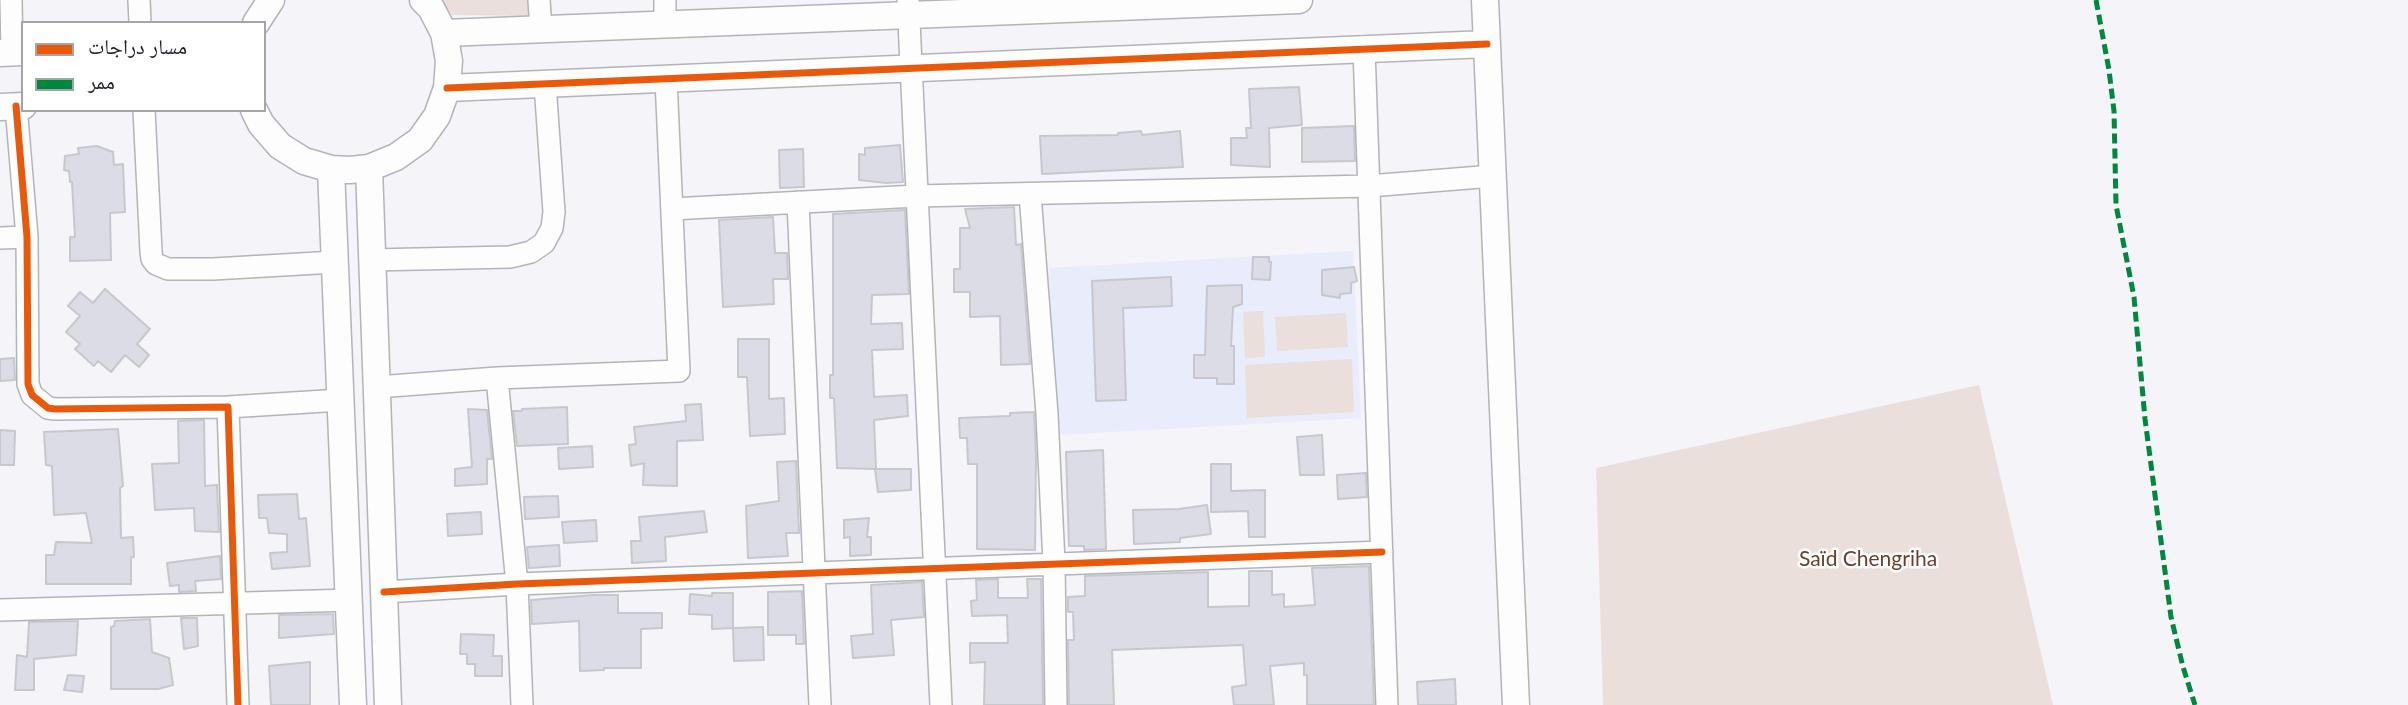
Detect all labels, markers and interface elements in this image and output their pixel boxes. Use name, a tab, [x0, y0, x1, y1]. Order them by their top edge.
legend	[21, 21, 266, 112]
text: مسار دراجات	[88, 33, 187, 58]
text: ممر	[88, 68, 115, 93]
park label: Saïd Chengriha	[1799, 546, 1937, 572]

